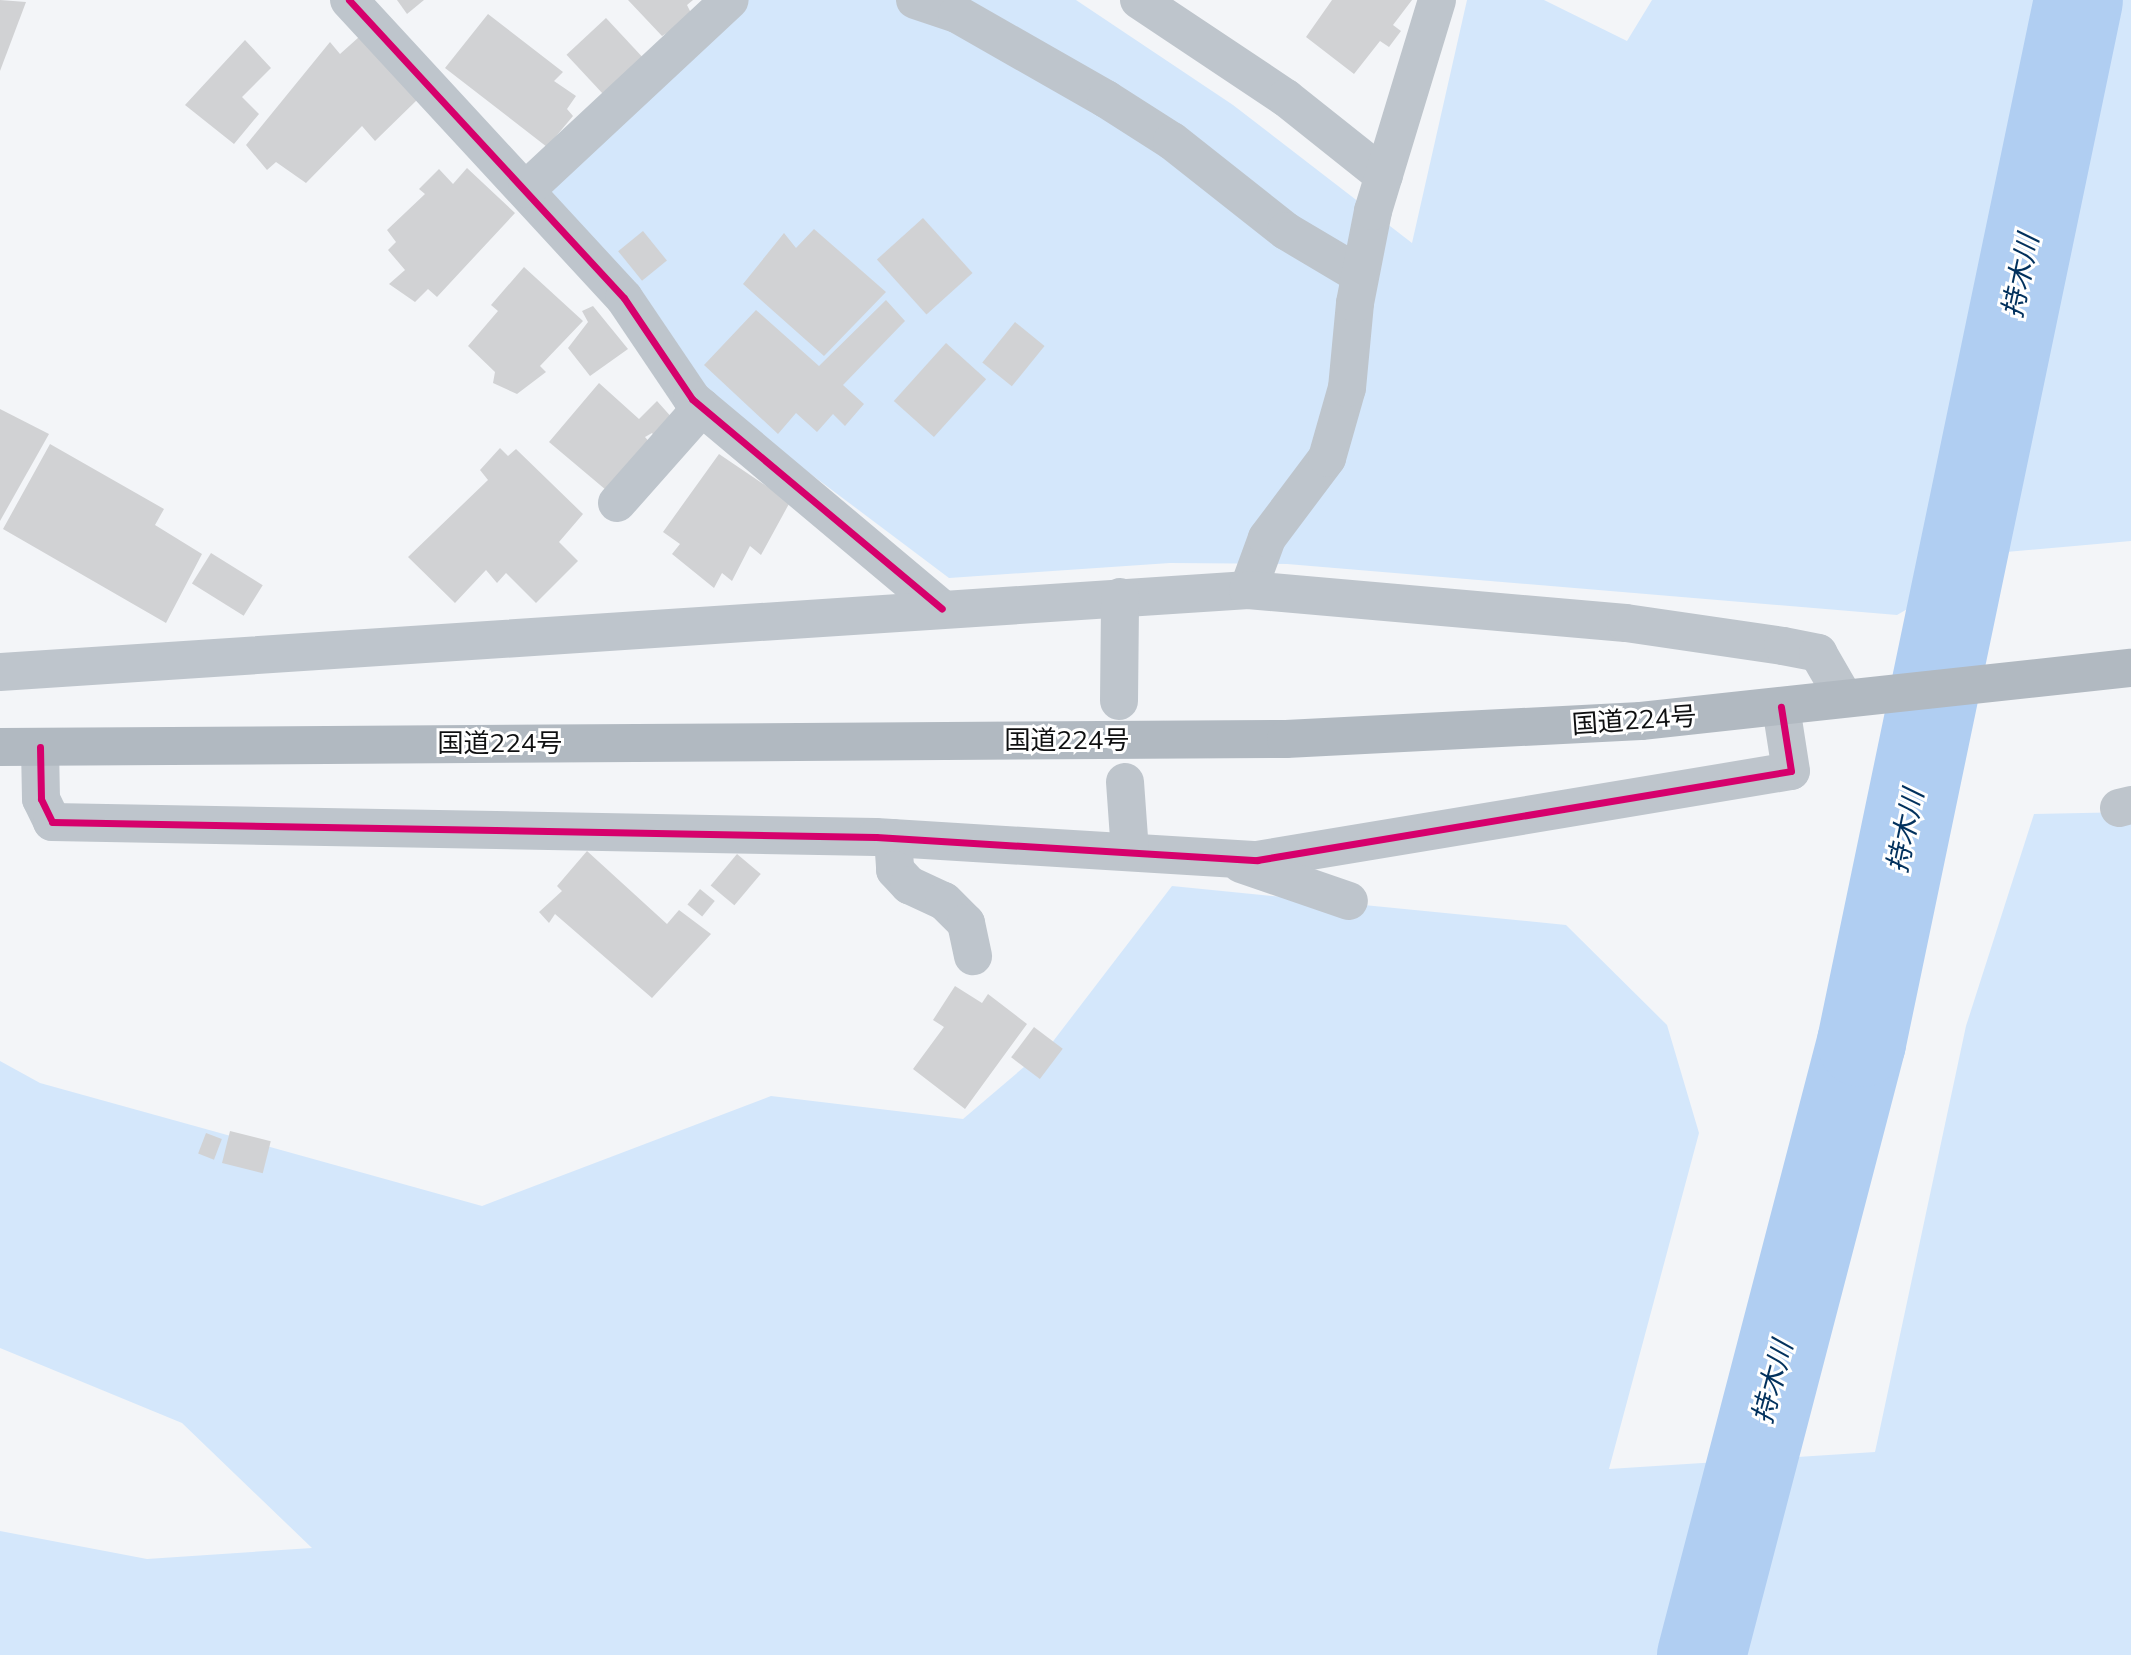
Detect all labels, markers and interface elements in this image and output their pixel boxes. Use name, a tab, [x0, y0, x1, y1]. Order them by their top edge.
water label: 持木川	[1995, 231, 2045, 321]
street label: 国道224号	[1571, 700, 1697, 740]
street label: 国道224号	[1005, 724, 1129, 756]
street label: 国道224号	[438, 727, 562, 759]
water label: 持木川	[1880, 786, 1930, 876]
water label: 持木川	[1745, 1337, 1799, 1427]

